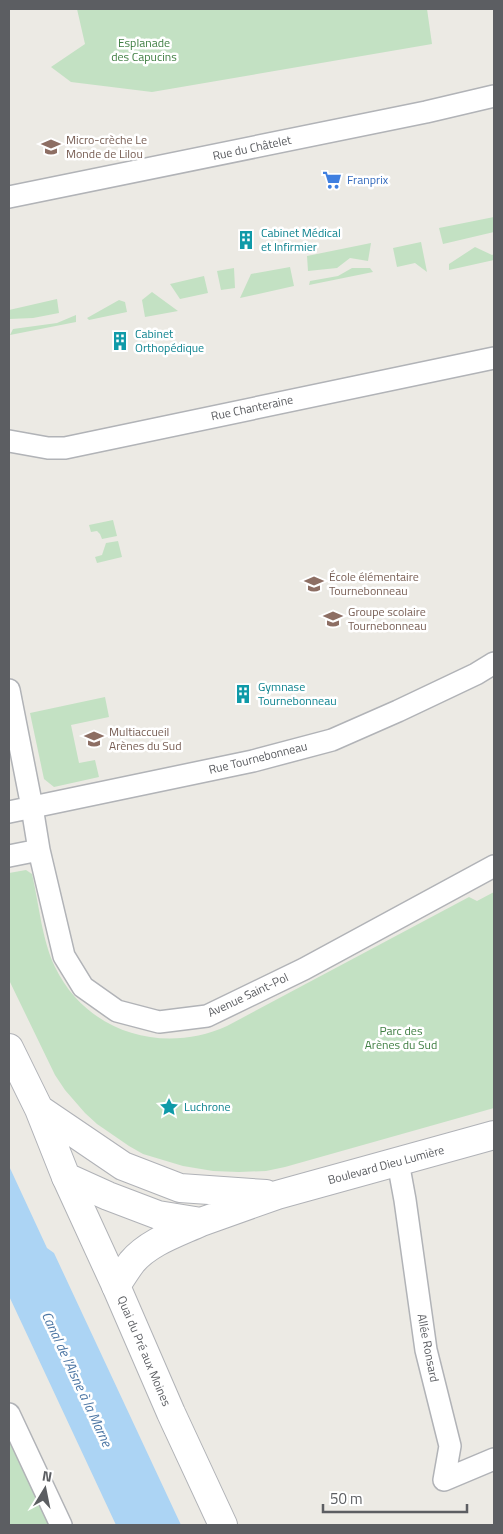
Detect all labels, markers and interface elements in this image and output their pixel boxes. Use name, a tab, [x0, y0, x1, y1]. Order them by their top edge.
park label: Esplanade des Capucins	[111, 33, 177, 66]
place label: Micro-crèche Le Monde de Lilou	[66, 130, 147, 163]
street label: Rue du Châtelet	[211, 130, 294, 165]
school or university icon: Micro-crèche Le Monde de Lilou	[40, 136, 62, 158]
supermarket icon: Franprix	[321, 169, 343, 191]
place label: Franprix	[347, 170, 389, 189]
place label: Cabinet Médical et Infirmier	[261, 223, 341, 256]
building icon: Cabinet Médical et Infirmier	[235, 229, 257, 251]
place label: Cabinet Orthopédique	[135, 324, 204, 357]
building icon: Cabinet Orthopédique	[109, 330, 131, 352]
street label: Rue Chanteraine	[209, 390, 295, 425]
place label: École élémentaire Tournebonneau	[329, 567, 419, 600]
school or university icon: École élémentaire Tournebonneau	[303, 573, 325, 595]
place label: Groupe scolaire Tournebonneau	[348, 602, 427, 635]
school or university icon: Groupe scolaire Tournebonneau	[322, 608, 344, 630]
place label: Gymnase Tournebonneau	[258, 677, 337, 710]
building icon: Gymnase Tournebonneau	[232, 683, 254, 705]
place label: Multiaccueil Arènes du Sud	[109, 722, 182, 755]
school or university icon: Multiaccueil Arènes du Sud	[83, 728, 105, 750]
street label: Rue Tournebonneau	[207, 736, 309, 779]
street label: Avenue Saint-Pol	[204, 968, 291, 1022]
park label: Parc des Arènes du Sud	[365, 1021, 437, 1054]
place icon: Luchrone	[158, 1096, 180, 1118]
place label: Luchrone	[184, 1097, 231, 1116]
street label: Boulevard Dieu Lumière	[326, 1140, 446, 1189]
street label: Quai du Pré aux Moines	[113, 1293, 176, 1409]
water label: Canal de l'Aisne à la Marne	[37, 1308, 119, 1451]
street label: Allée Ronsard	[413, 1312, 444, 1384]
north arrow	[20, 1464, 70, 1514]
text: N	[41, 1465, 54, 1487]
scale bar	[323, 1482, 467, 1514]
text: 50 m	[330, 1487, 363, 1510]

